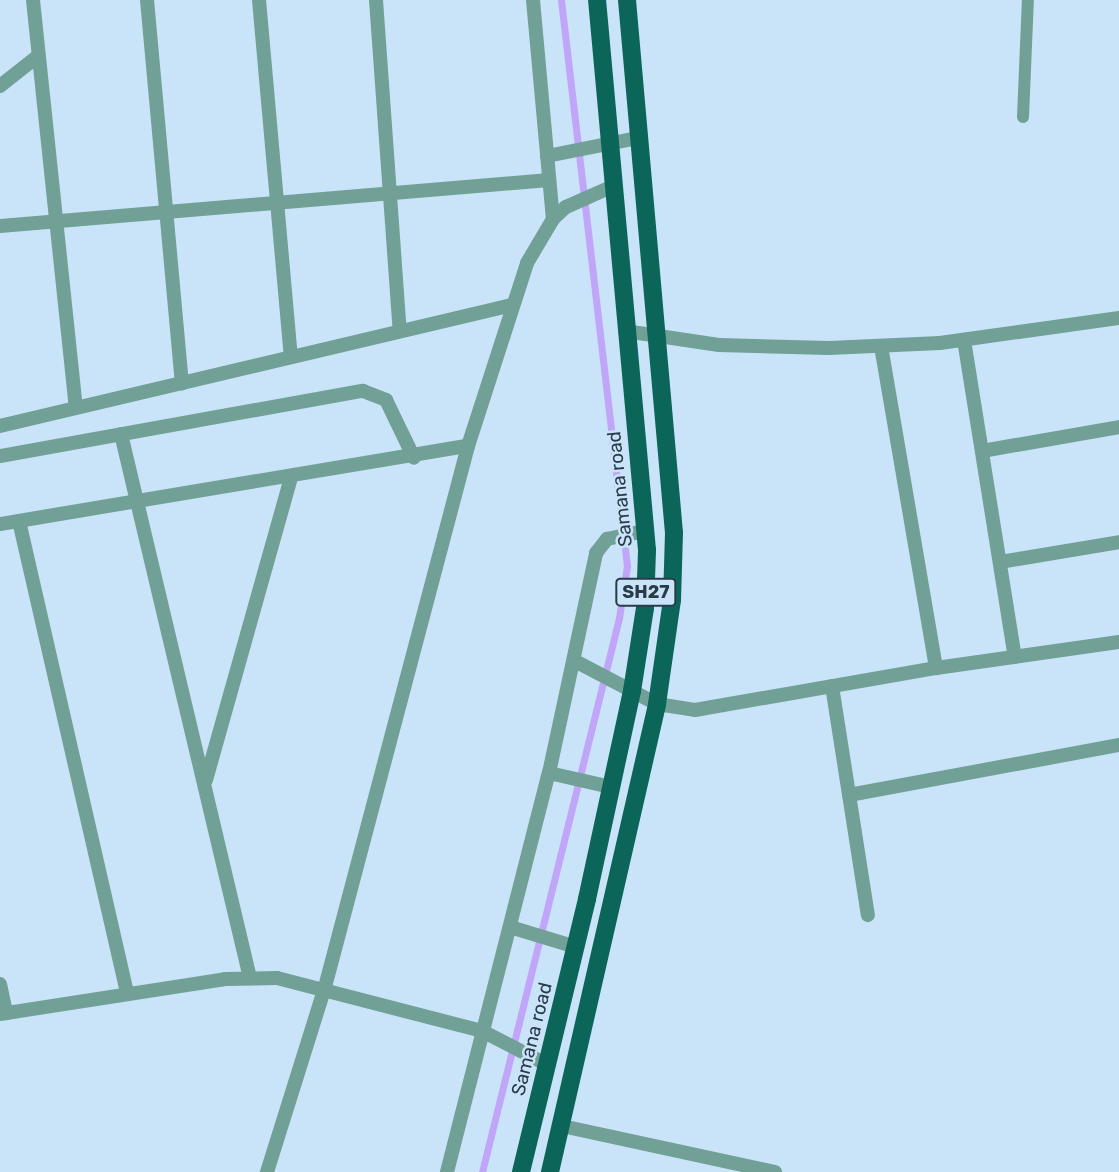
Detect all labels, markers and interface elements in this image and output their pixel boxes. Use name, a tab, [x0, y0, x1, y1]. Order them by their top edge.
street label: Samana road	[603, 430, 637, 548]
road number: SH27	[614, 578, 678, 606]
street label: Samana road	[507, 980, 557, 1098]

